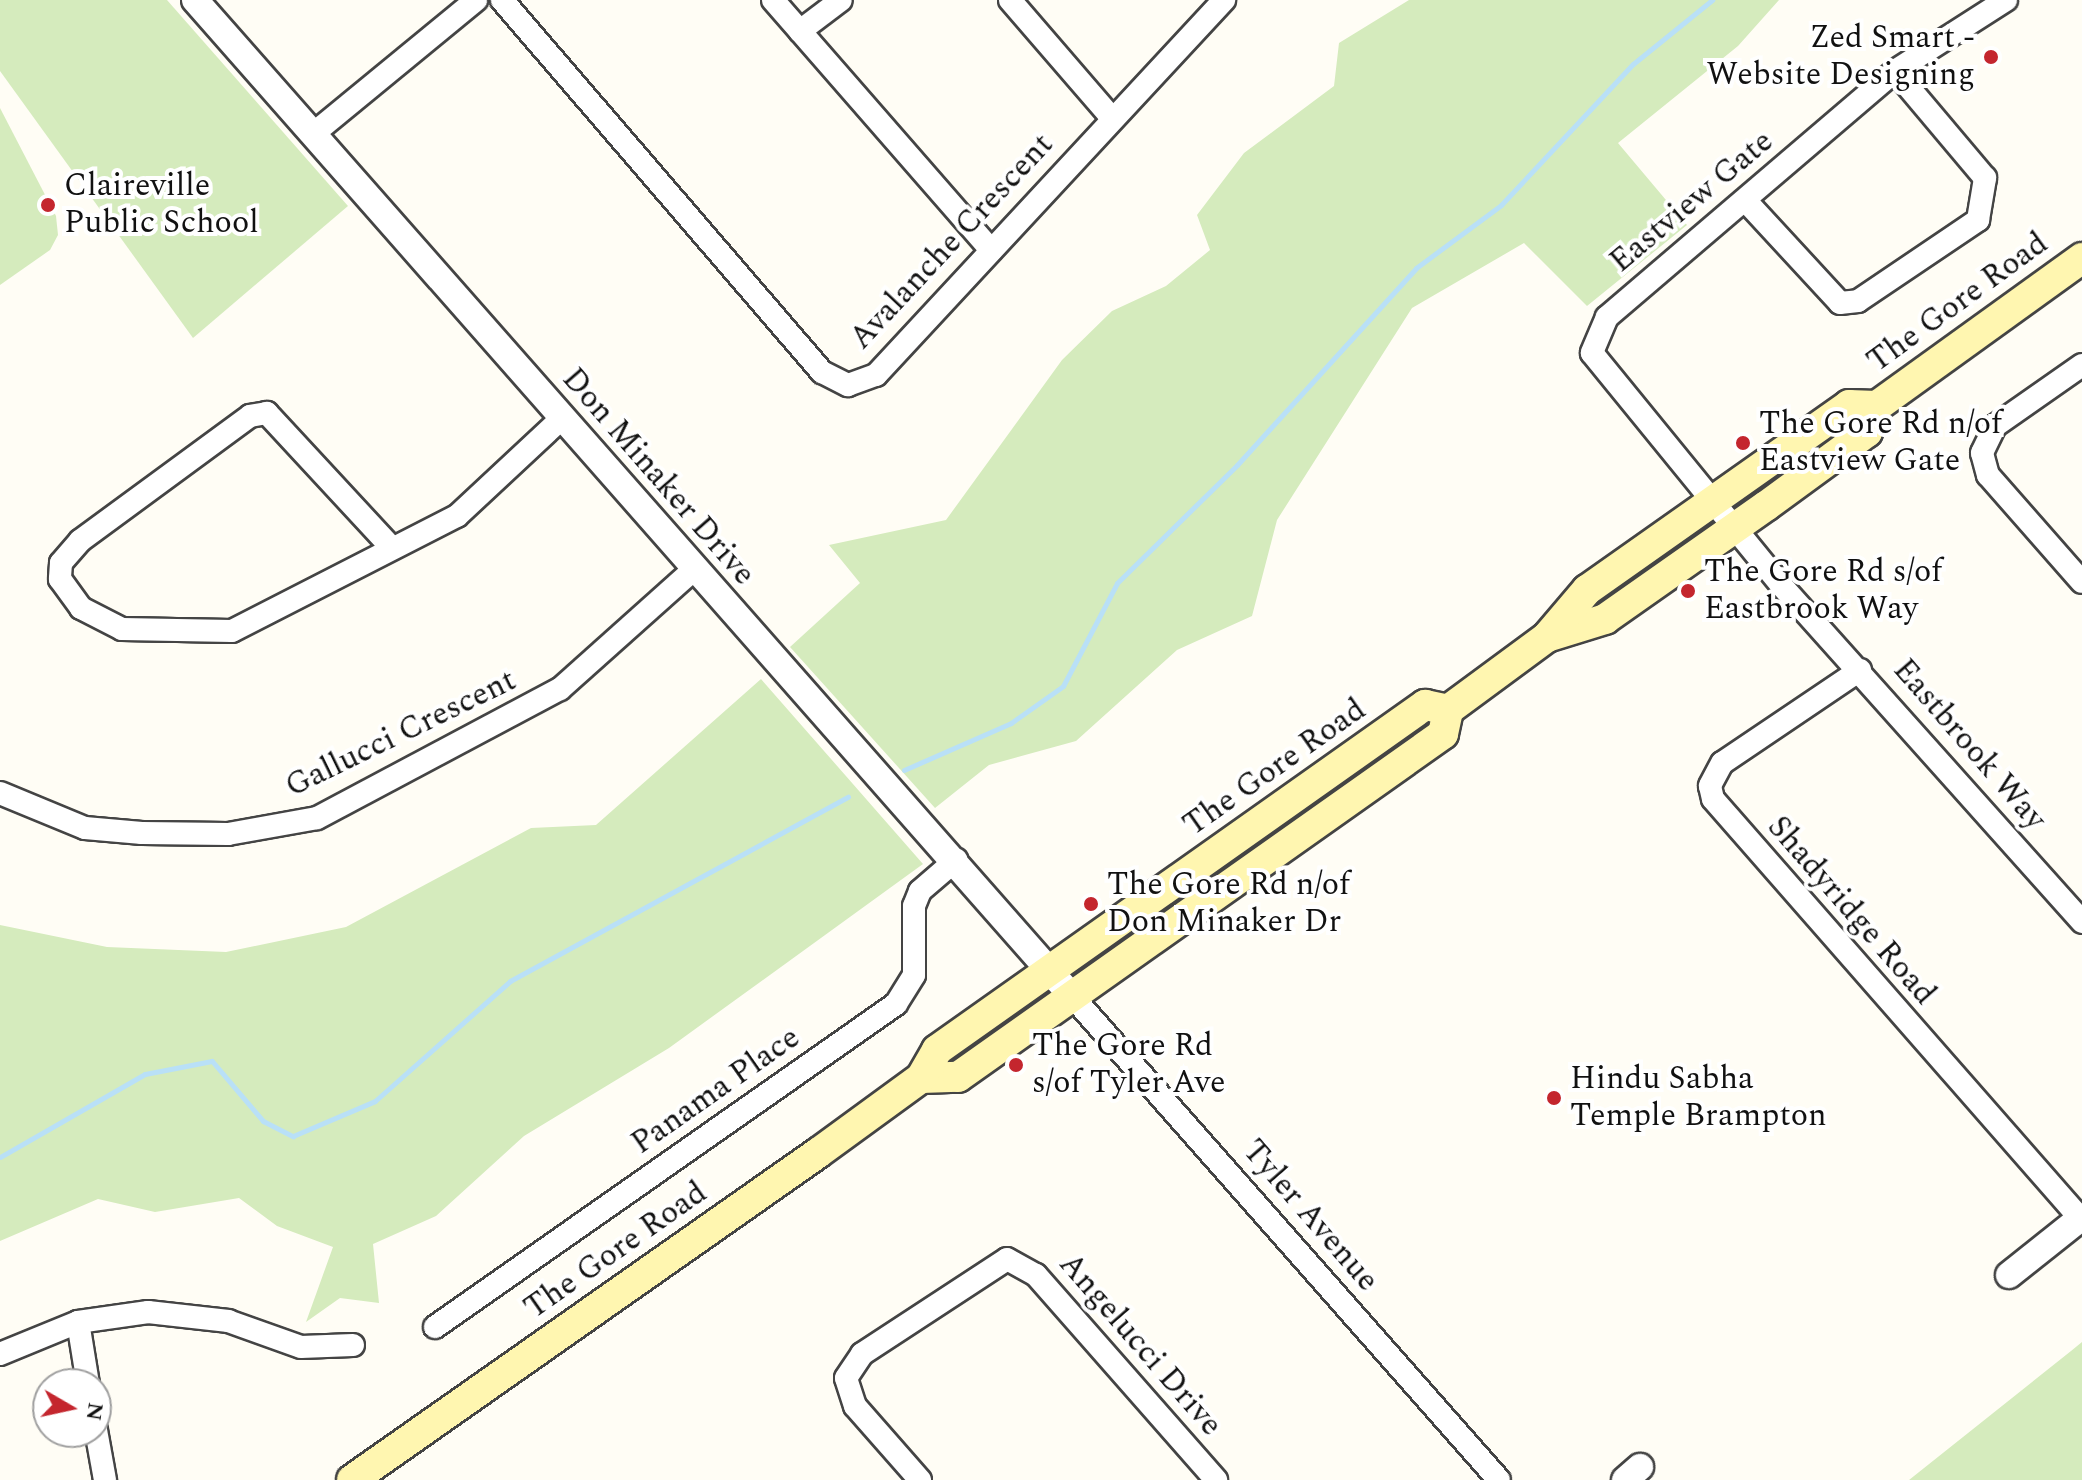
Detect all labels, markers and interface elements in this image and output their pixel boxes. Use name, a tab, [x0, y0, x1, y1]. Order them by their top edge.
place label: Zed Smart - Website Designing	[1706, 20, 1975, 95]
marker: Zed Smart - Website Designing	[1982, 48, 2000, 66]
street label: Eastview Gate	[1603, 123, 1781, 281]
street label: Avalanche Crescent	[842, 126, 1062, 358]
place label: Claireville Public School	[64, 168, 259, 243]
marker: Claireville Public School	[39, 196, 57, 214]
street label: The Gore Road	[1860, 225, 2056, 381]
street label: Don Minaker Drive	[553, 361, 763, 593]
place label: The Gore Rd n/of Eastview Gate	[1759, 406, 2002, 481]
marker: The Gore Rd n/of Eastview Gate	[1734, 434, 1752, 452]
place label: The Gore Rd s/of Eastbrook Way	[1704, 554, 1942, 629]
marker: The Gore Rd s/of Eastbrook Way	[1679, 582, 1697, 600]
street label: Eastbrook Way	[1884, 652, 2054, 838]
street label: Gallucci Crescent	[280, 662, 522, 806]
street label: The Gore Road	[1176, 691, 1374, 845]
street label: Shadyridge Road	[1759, 809, 1943, 1013]
place label: The Gore Rd n/of Don Minaker Dr	[1107, 867, 1350, 942]
marker: The Gore Rd n/of Don Minaker Dr	[1082, 895, 1100, 913]
street label: Panama Place	[624, 1019, 808, 1163]
place label: The Gore Rd s/of Tyler Ave	[1032, 1028, 1226, 1103]
marker: The Gore Rd s/of Tyler Ave	[1007, 1056, 1025, 1074]
place label: Hindu Sabha Temple Brampton	[1570, 1061, 1827, 1136]
marker: Hindu Sabha Temple Brampton	[1545, 1089, 1563, 1107]
street label: Tyler Avenue	[1234, 1132, 1386, 1300]
street label: The Gore Road	[517, 1174, 715, 1328]
street label: Angelucci Drive	[1050, 1246, 1230, 1444]
north arrow	[32, 1368, 112, 1448]
text: N	[77, 1400, 112, 1423]

